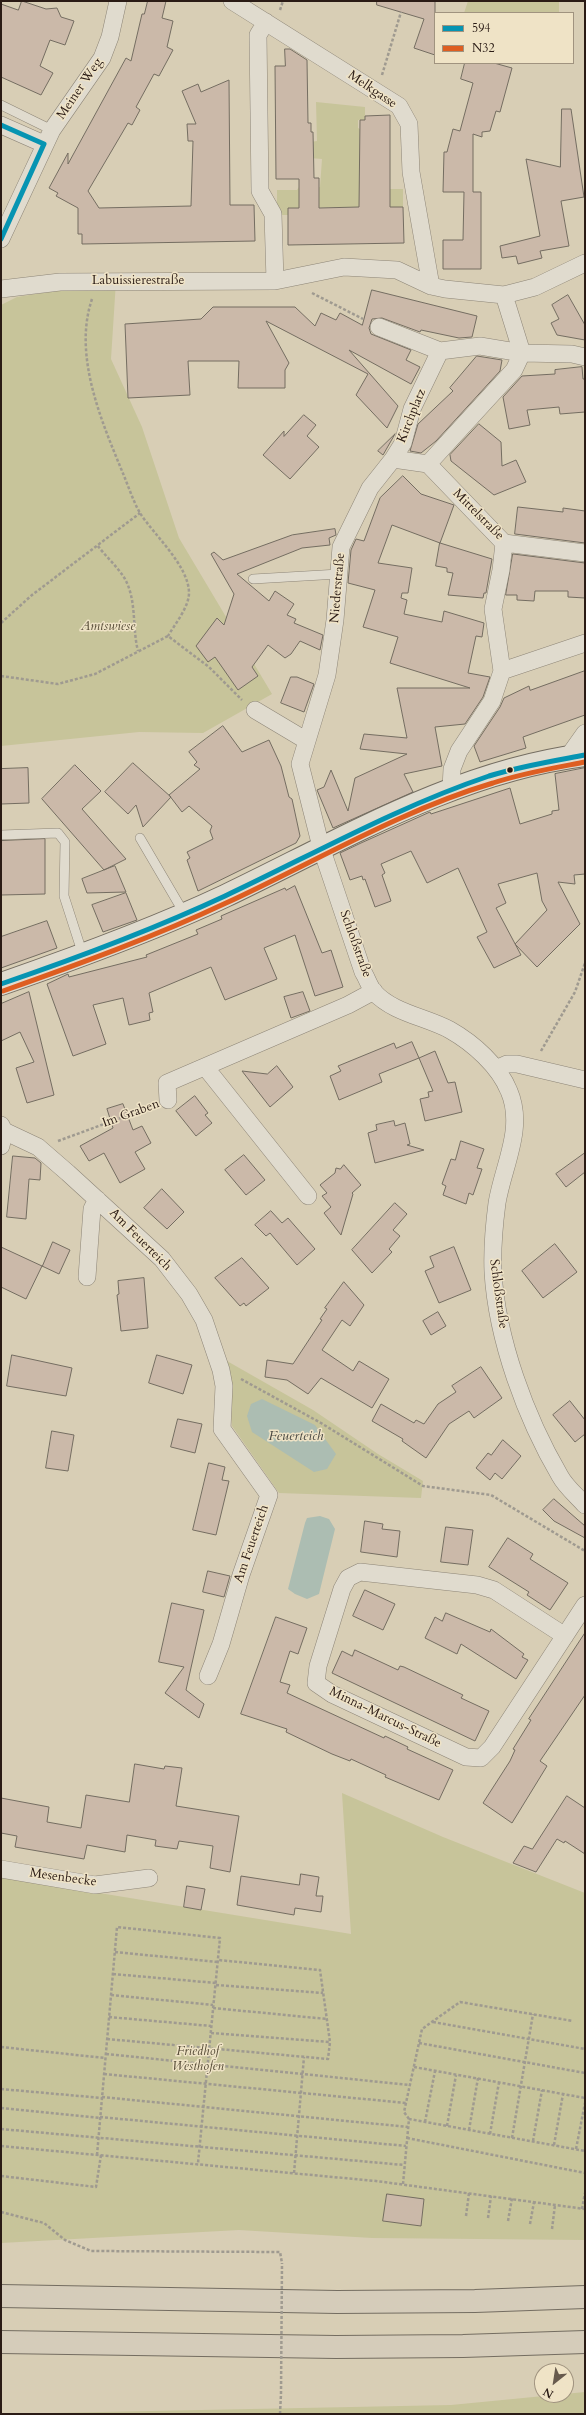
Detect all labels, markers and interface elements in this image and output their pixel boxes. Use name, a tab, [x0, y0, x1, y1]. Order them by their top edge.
legend	[434, 12, 574, 64]
text: 594	[472, 20, 490, 36]
text: N32	[472, 40, 495, 56]
street label: Meiner Weg	[54, 55, 106, 123]
street label: Melkgasse	[344, 68, 400, 112]
street label: Labuissierestraße	[92, 273, 184, 289]
street label: Kirchplatz	[394, 387, 430, 445]
street label: Mittelstraße	[449, 486, 507, 544]
street label: Niederstraße	[327, 552, 349, 624]
park label: Amtswiese	[81, 619, 135, 635]
unlabelled marker	[505, 765, 515, 775]
street label: Schloßstraße	[336, 908, 374, 980]
street label: Im Graben	[100, 1096, 162, 1132]
street label: Am Feuerteich	[106, 1206, 174, 1274]
street label: Schloßstraße	[485, 1258, 511, 1330]
water label: Feuerteich	[268, 1429, 324, 1445]
street label: Am Feuerteich	[231, 1503, 273, 1585]
street label: Minna-Marcus-Straße	[327, 1684, 443, 1752]
street label: Mesenbecke	[29, 1866, 97, 1890]
park label: Friedhof Westhofen	[172, 2044, 224, 2075]
north arrow	[534, 2363, 574, 2403]
text: N	[540, 2384, 556, 2402]

